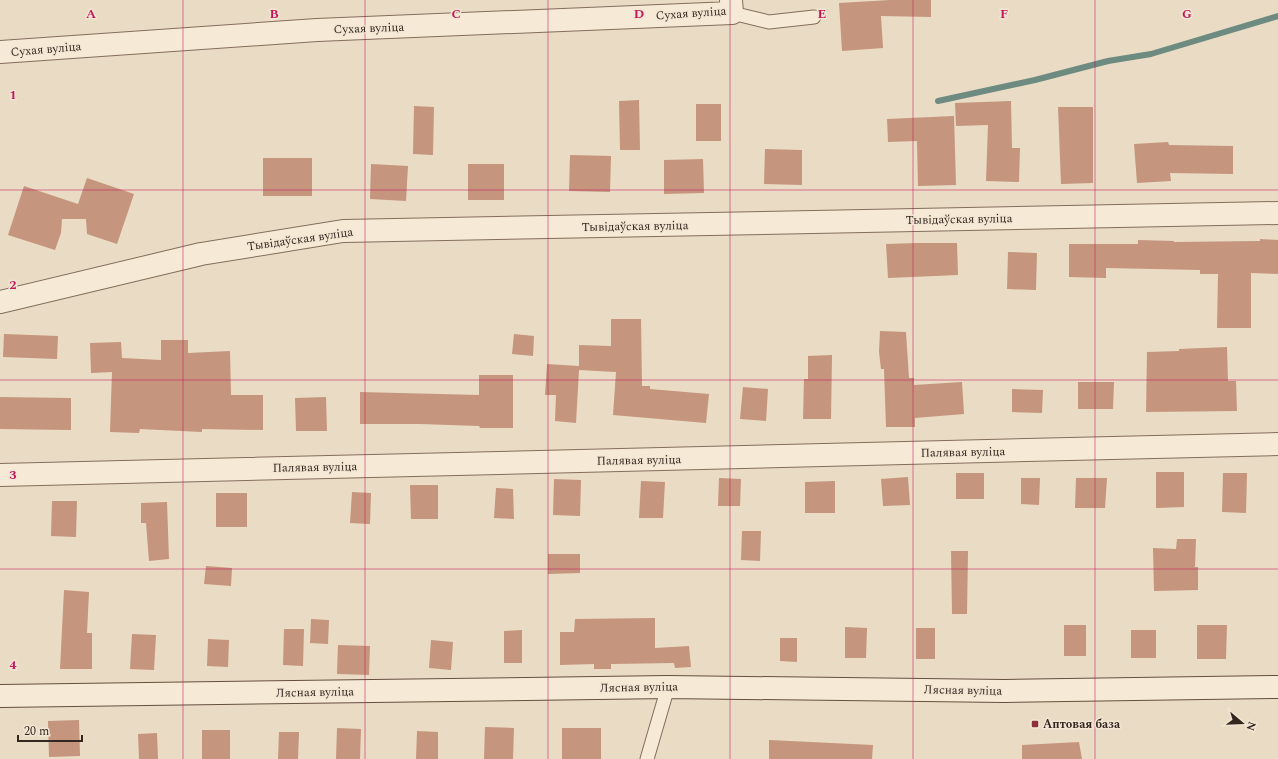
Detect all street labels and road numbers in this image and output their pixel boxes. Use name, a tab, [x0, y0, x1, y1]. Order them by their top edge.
street label: Сухая вуліца	[655, 2, 727, 25]
street label: Сухая вуліца	[333, 18, 405, 39]
street label: Сухая вуліца	[10, 37, 82, 62]
street label: Тывідаўская вуліца	[905, 209, 1013, 230]
street label: Тывідаўская вуліца	[581, 216, 689, 237]
street label: Тывідаўская вуліца	[246, 223, 354, 256]
street label: Палявая вуліца	[920, 442, 1006, 463]
street label: Палявая вуліца	[596, 450, 682, 471]
street label: Палявая вуліца	[272, 457, 358, 478]
street label: Лясная вуліца	[600, 677, 678, 698]
street label: Лясная вуліца	[924, 680, 1002, 701]
street label: Лясная вуліца	[276, 682, 354, 703]

